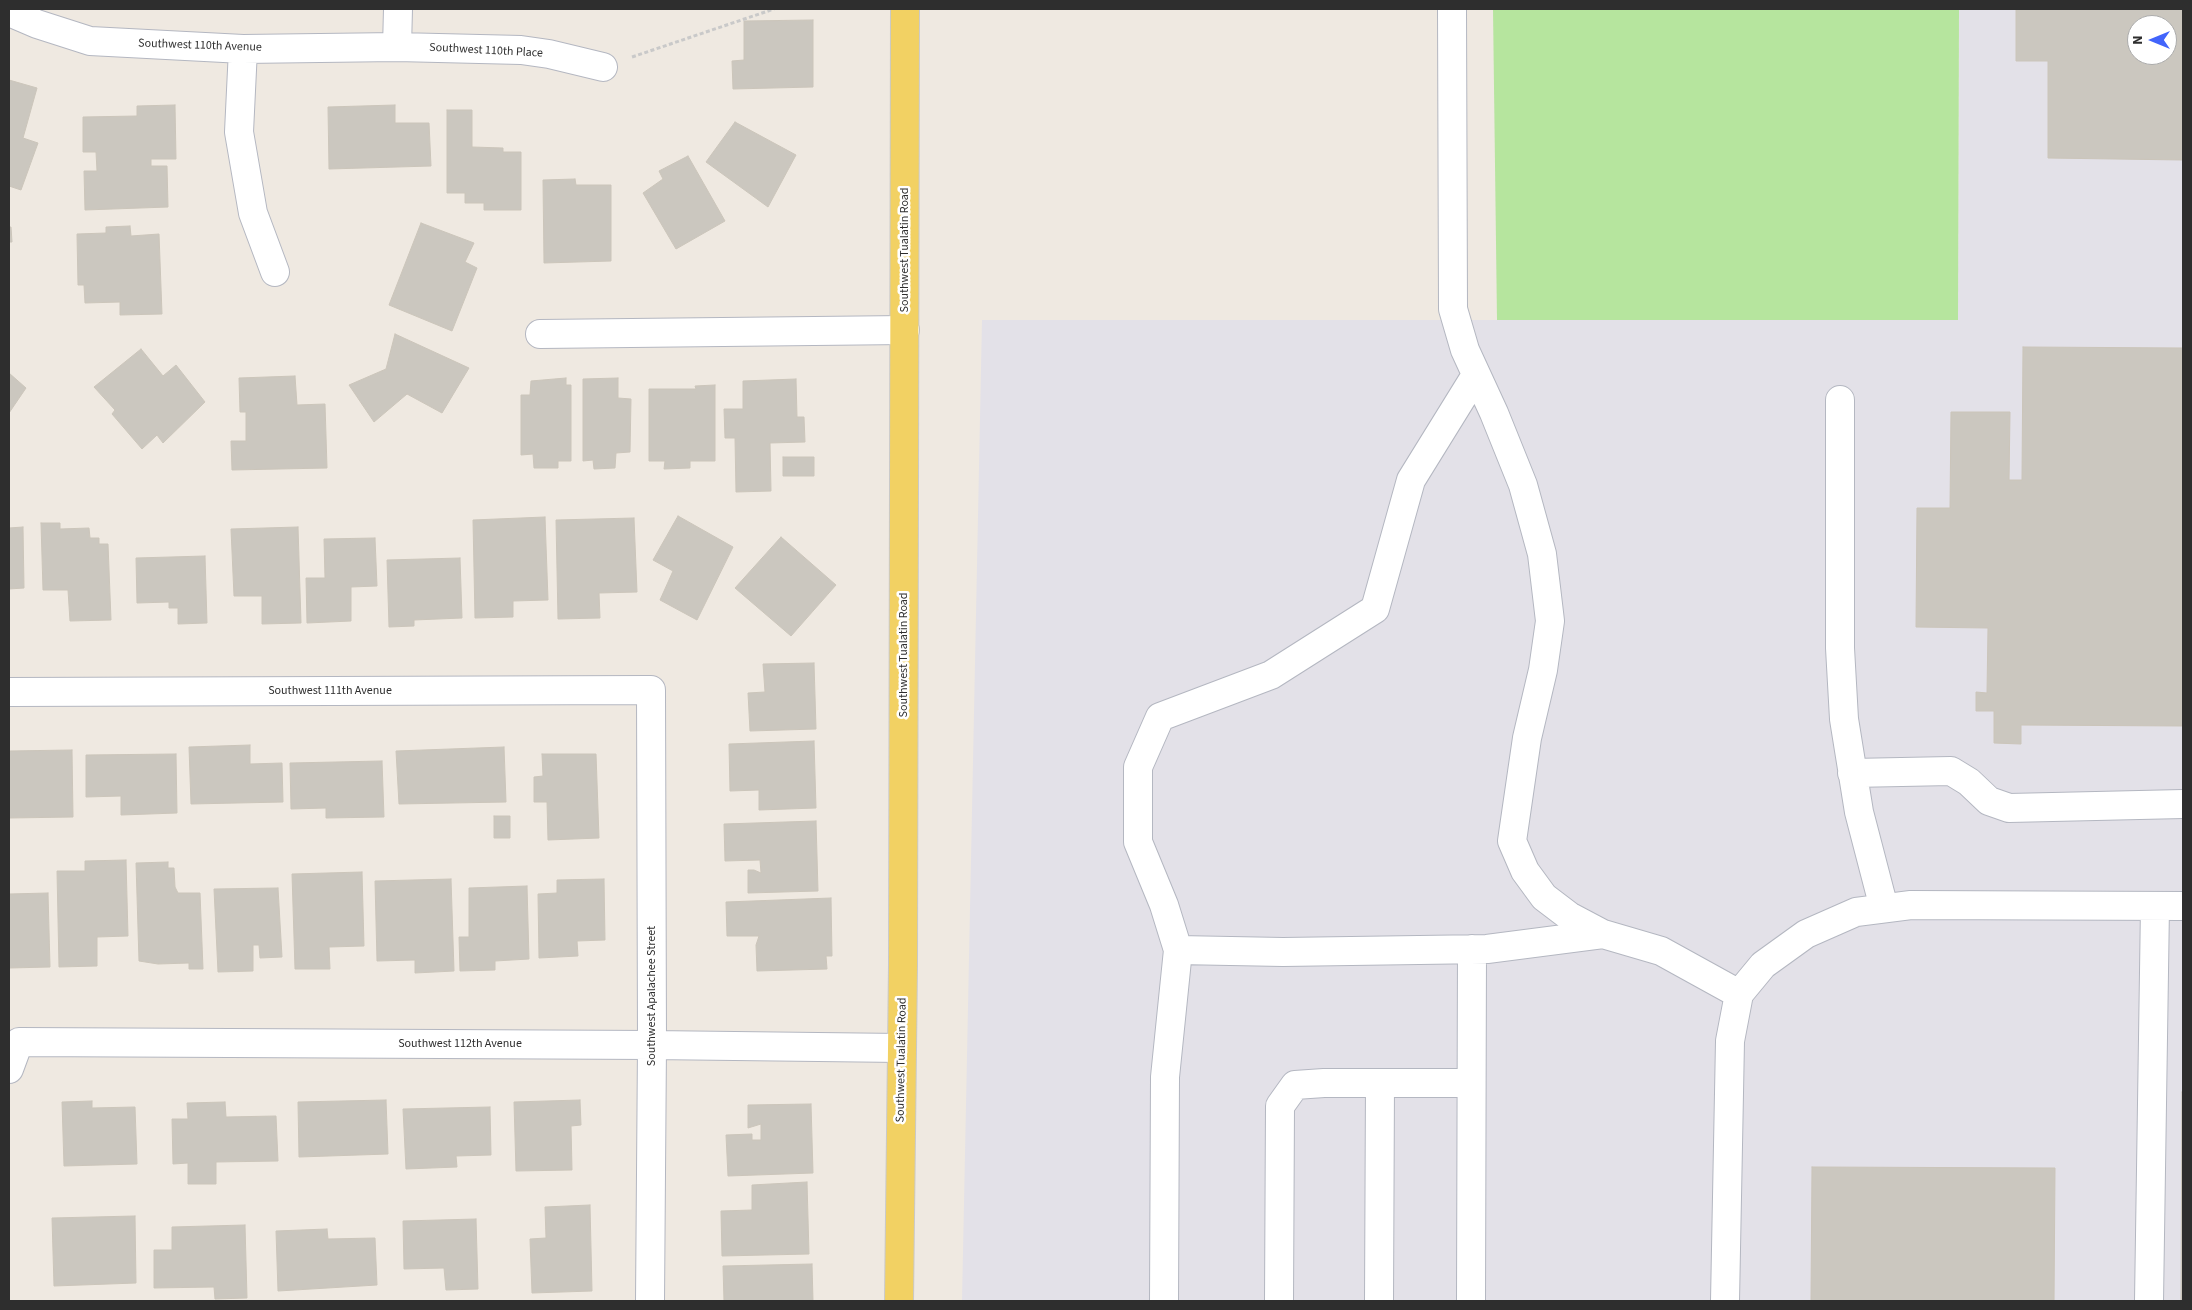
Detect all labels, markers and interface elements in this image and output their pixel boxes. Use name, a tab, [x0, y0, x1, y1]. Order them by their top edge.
north arrow	[2127, 15, 2177, 65]
text: N	[2128, 35, 2148, 45]
street label: Southwest 110th Avenue	[138, 37, 262, 55]
street label: Southwest 110th Place	[429, 41, 543, 61]
street label: Southwest Tualatin Road	[898, 188, 912, 312]
street label: Southwest Tualatin Road	[897, 593, 911, 717]
street label: Southwest 111th Avenue	[268, 684, 392, 698]
street label: Southwest Apalachee Street	[645, 926, 659, 1066]
street label: Southwest Tualatin Road	[894, 997, 910, 1123]
street label: Southwest 112th Avenue	[398, 1037, 522, 1051]

